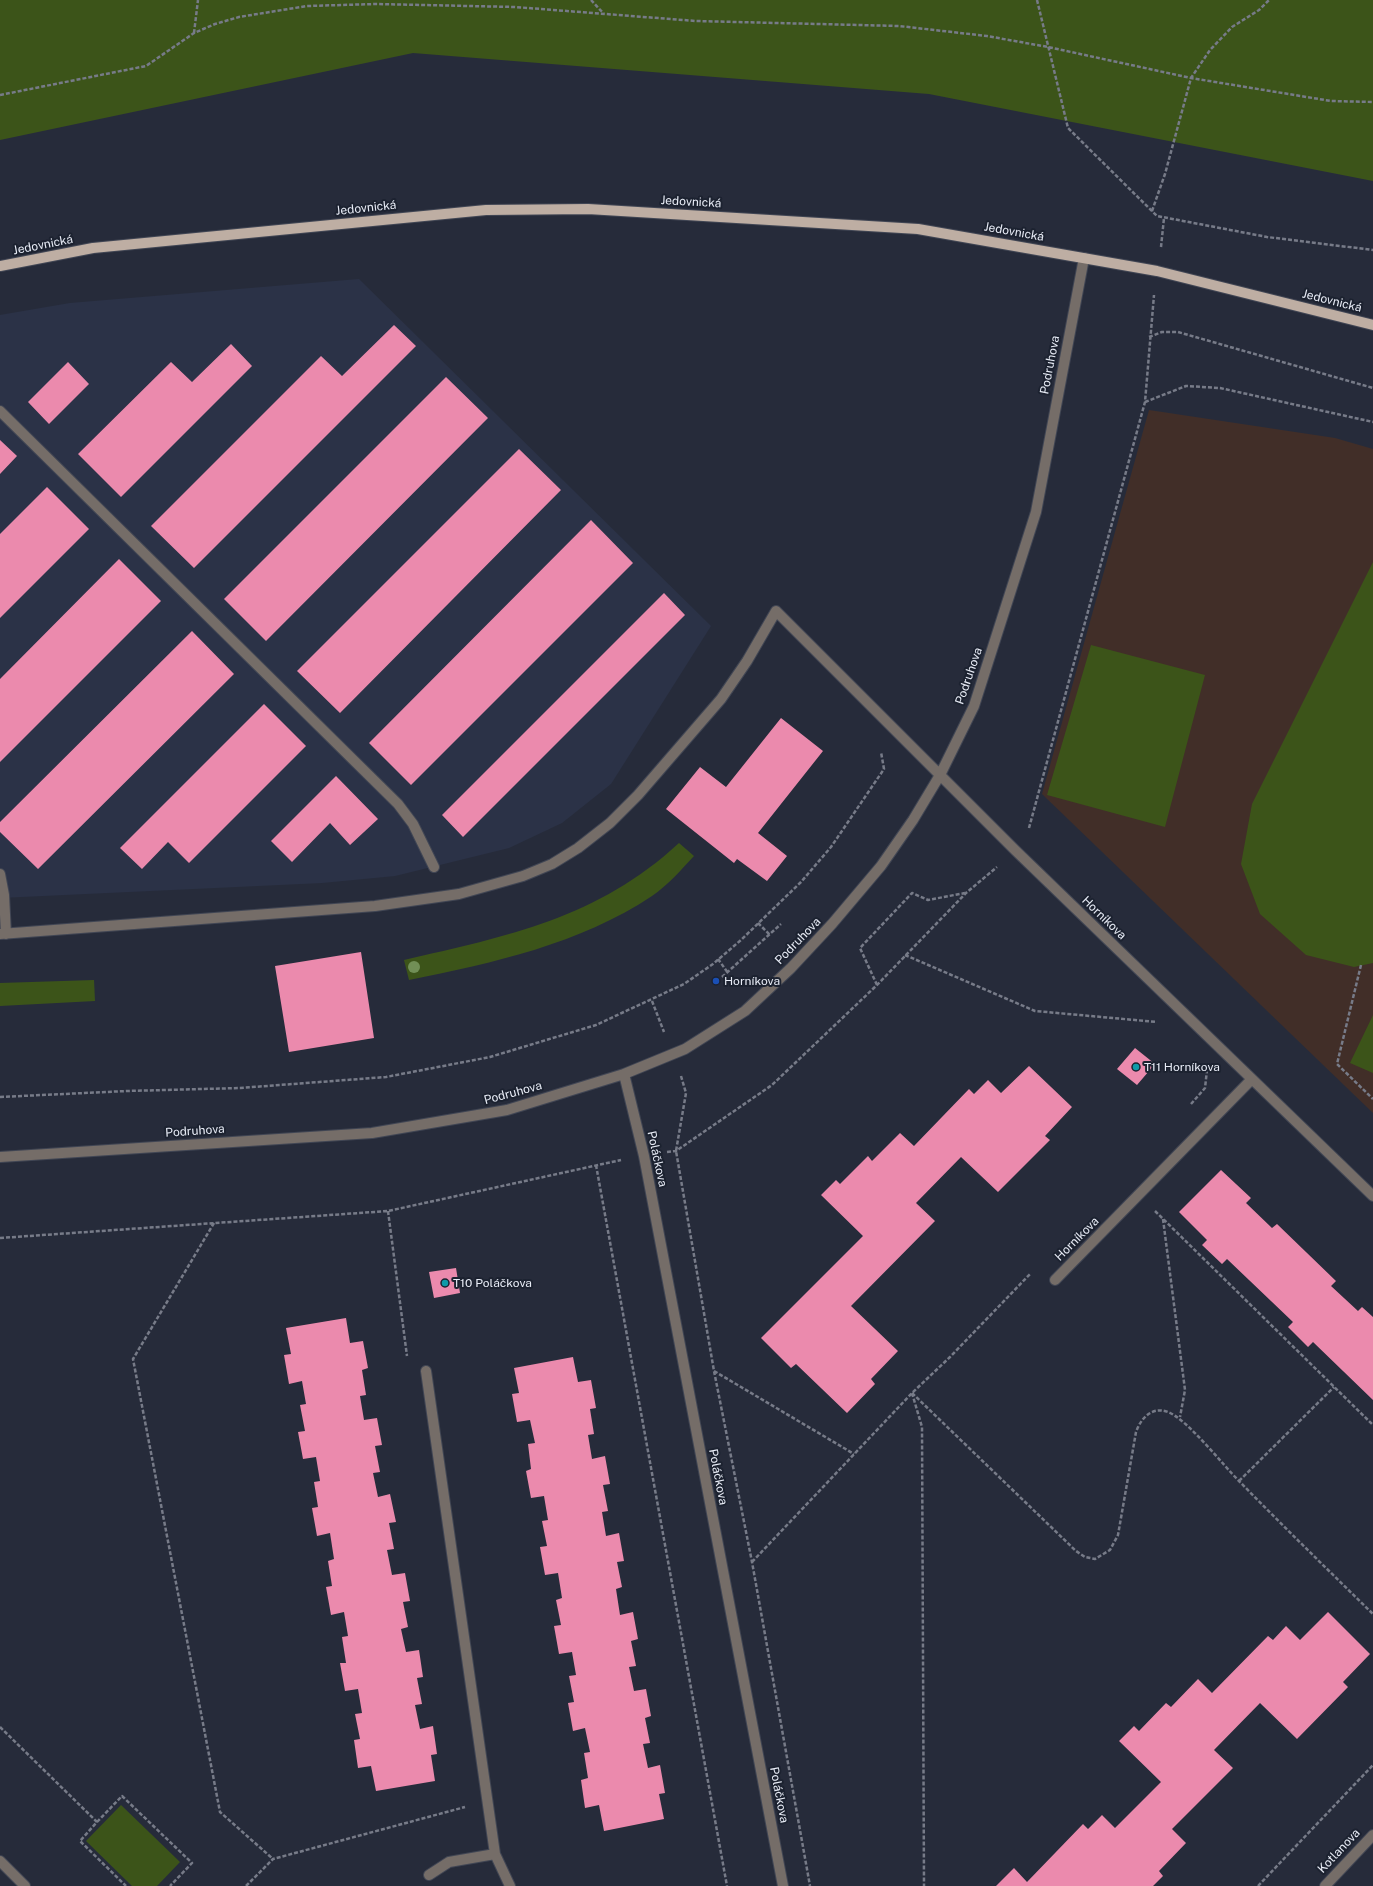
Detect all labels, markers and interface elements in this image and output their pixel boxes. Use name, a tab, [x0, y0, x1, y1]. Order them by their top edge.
street label: Jedovnická	[660, 193, 722, 211]
street label: Jedovnická	[335, 198, 397, 218]
street label: Jedovnická	[983, 220, 1045, 244]
street label: Jedovnická	[12, 232, 74, 258]
street label: Jedovnická	[1301, 287, 1363, 315]
street label: Podruhova	[1037, 334, 1063, 396]
street label: Podruhova	[953, 646, 985, 706]
street label: Horníkova	[1079, 893, 1129, 943]
street label: Podruhova	[772, 915, 824, 967]
place label: Horníkova	[724, 974, 780, 988]
marker: Horníkova	[711, 976, 721, 986]
place label: T11 Horníkova	[1144, 1060, 1220, 1074]
marker: T11 Horníkova	[1131, 1062, 1141, 1072]
street label: Podruhova	[482, 1078, 544, 1108]
street label: Podruhova	[165, 1122, 225, 1140]
street label: Poláčkova	[644, 1130, 670, 1188]
street label: Horníkova	[1052, 1214, 1102, 1264]
place label: T10 Poláčkova	[453, 1276, 532, 1290]
marker: T10 Poláčkova	[440, 1278, 450, 1288]
street label: Poláčkova	[706, 1448, 730, 1506]
street label: Poláčkova	[767, 1766, 791, 1824]
street label: Kotlanova	[1315, 1826, 1363, 1876]

